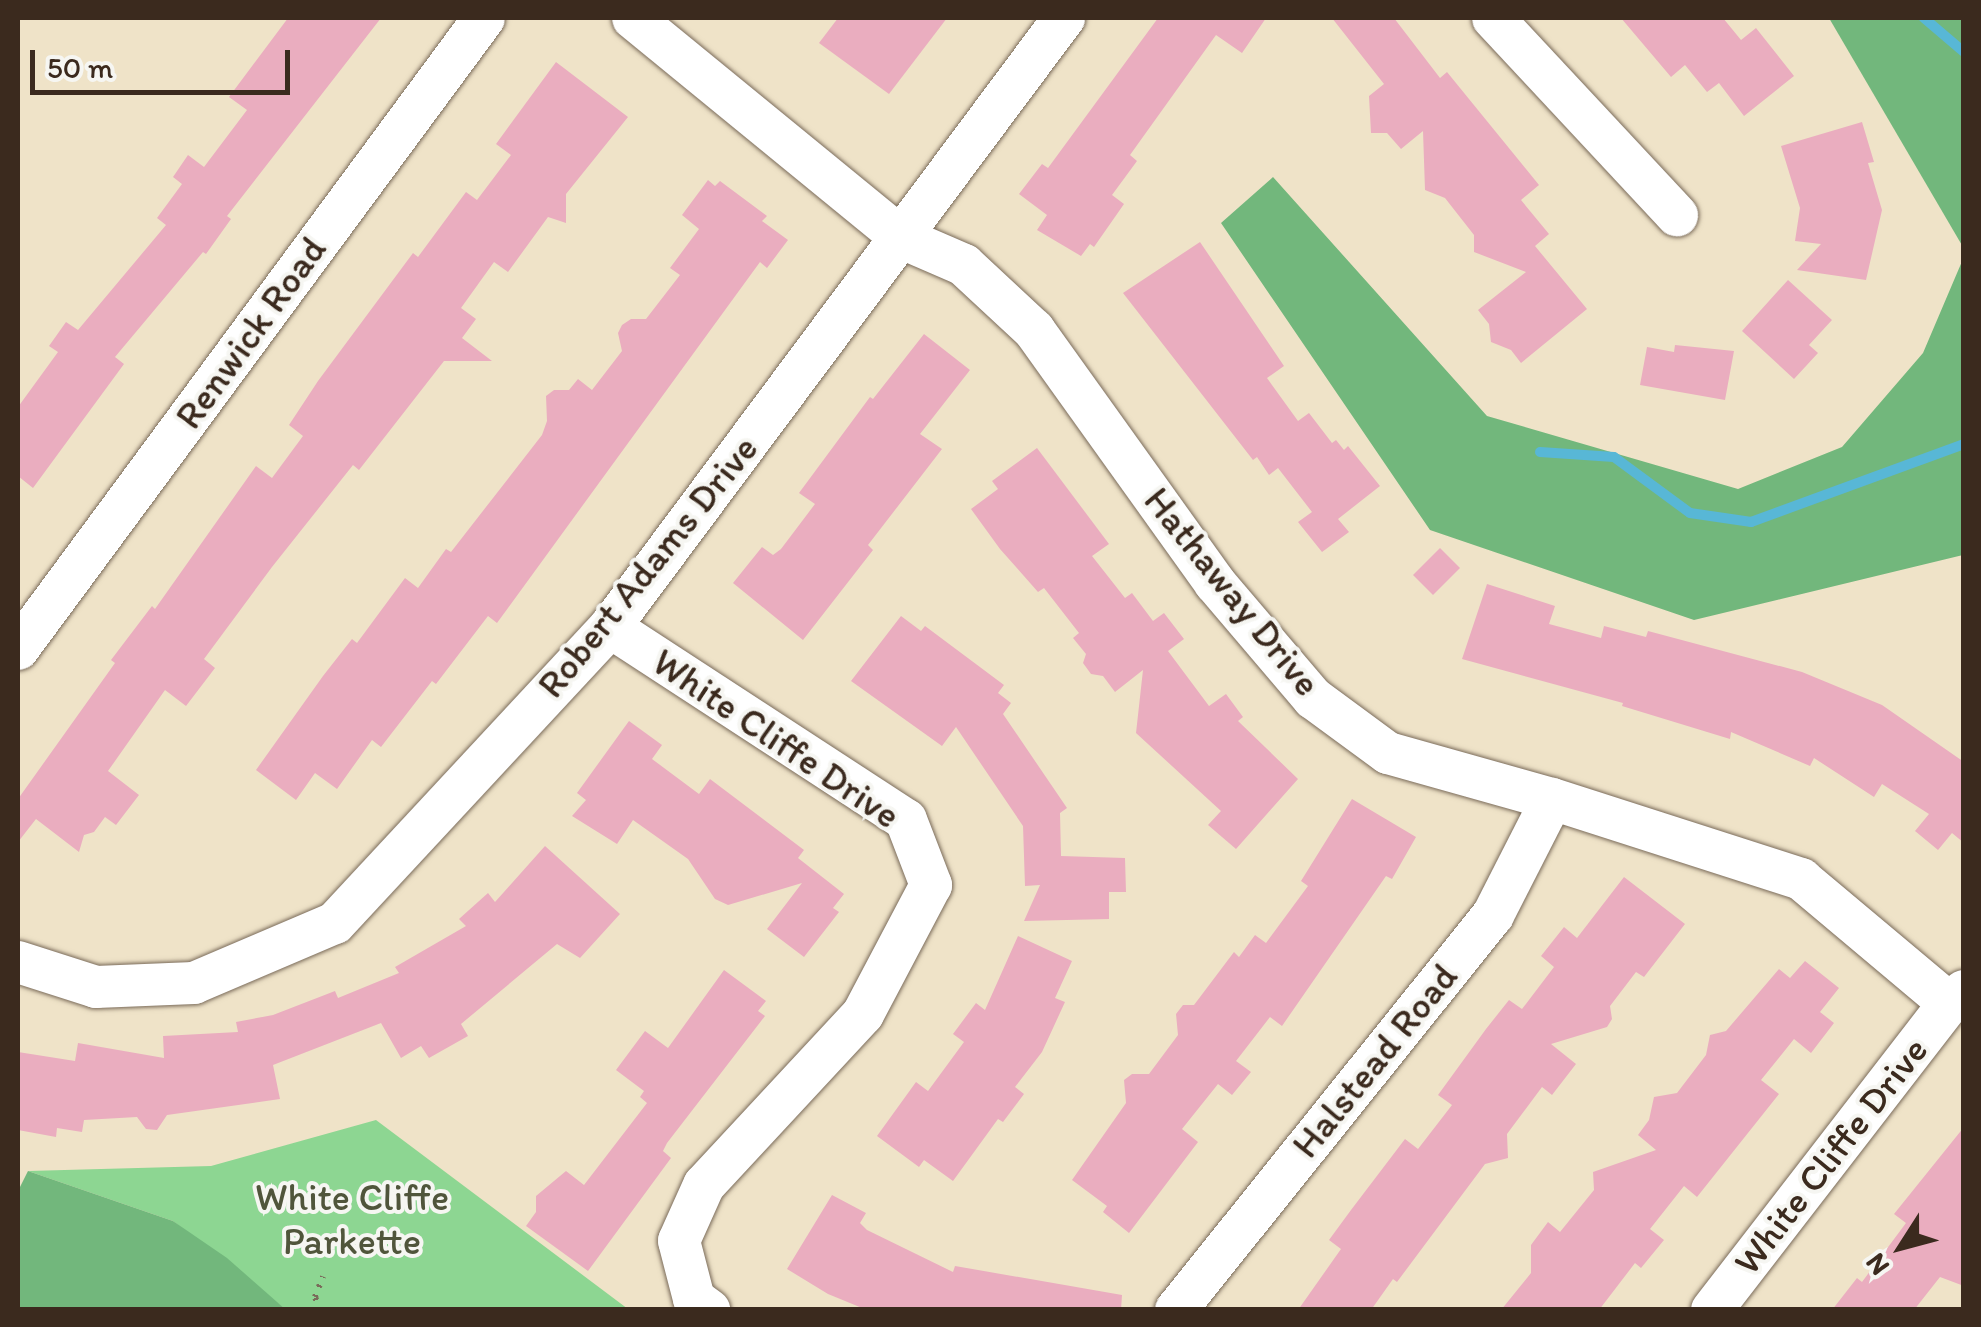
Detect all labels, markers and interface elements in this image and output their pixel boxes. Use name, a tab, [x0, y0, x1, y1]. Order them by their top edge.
scale bar	[35, 30, 295, 92]
text: 50 m	[47, 49, 113, 86]
street label: Renwick Road	[166, 228, 336, 438]
street label: Robert Adams Drive	[528, 427, 768, 707]
street label: Hathaway Drive	[1134, 478, 1330, 706]
street label: White Cliffe Drive	[644, 639, 908, 839]
street label: Halstead Road	[1283, 954, 1467, 1168]
street label: White Cliffe Drive	[1724, 1028, 1938, 1284]
park label: White Cliffe Parkette	[255, 1175, 449, 1264]
north arrow	[1851, 1197, 1951, 1297]
text: N	[1857, 1247, 1896, 1282]

